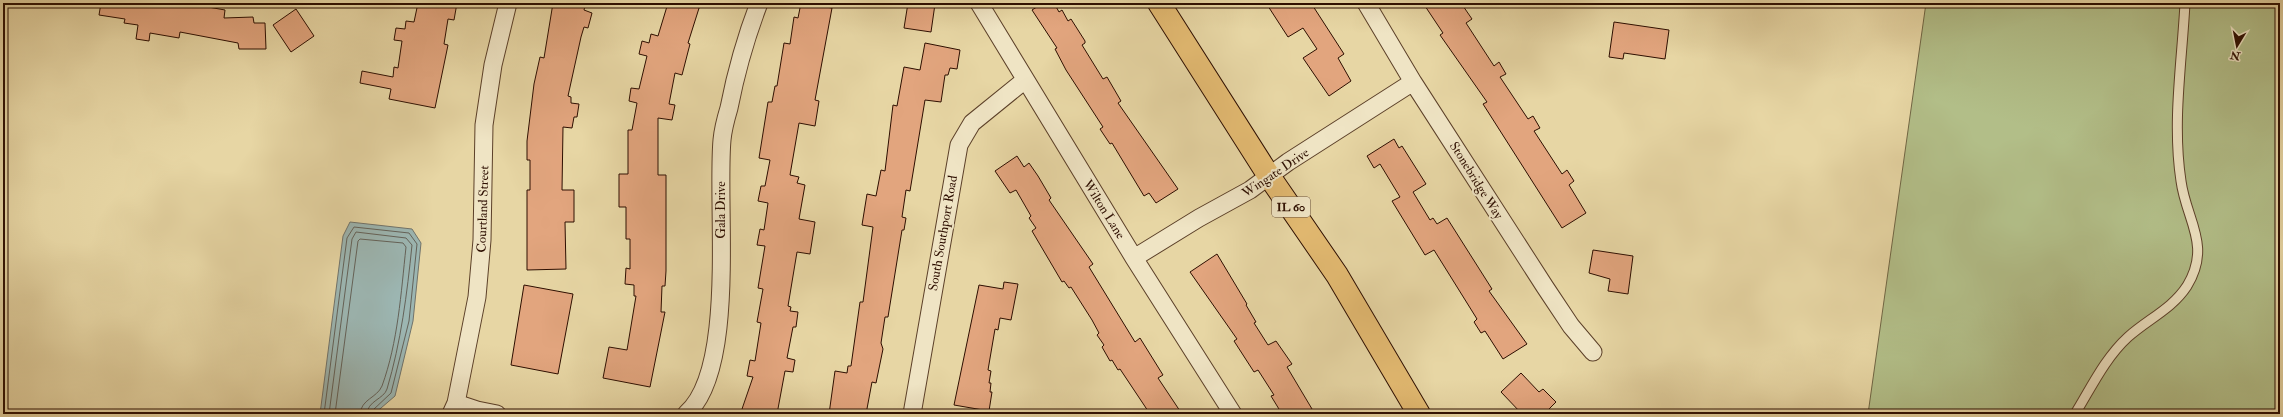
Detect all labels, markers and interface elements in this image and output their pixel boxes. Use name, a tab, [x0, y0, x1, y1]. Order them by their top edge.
north arrow	[2217, 26, 2257, 66]
text: N	[2228, 48, 2242, 63]
street label: Stonebridge Way	[1445, 139, 1506, 223]
street label: Wingate Drive	[1238, 144, 1313, 202]
street label: Courtland Street	[473, 165, 493, 253]
street label: South Southport Road	[925, 174, 962, 292]
street label: Wilton Lane	[1079, 176, 1129, 243]
street label: Gala Drive	[713, 181, 729, 239]
road number: IL 60	[1272, 197, 1310, 217]

